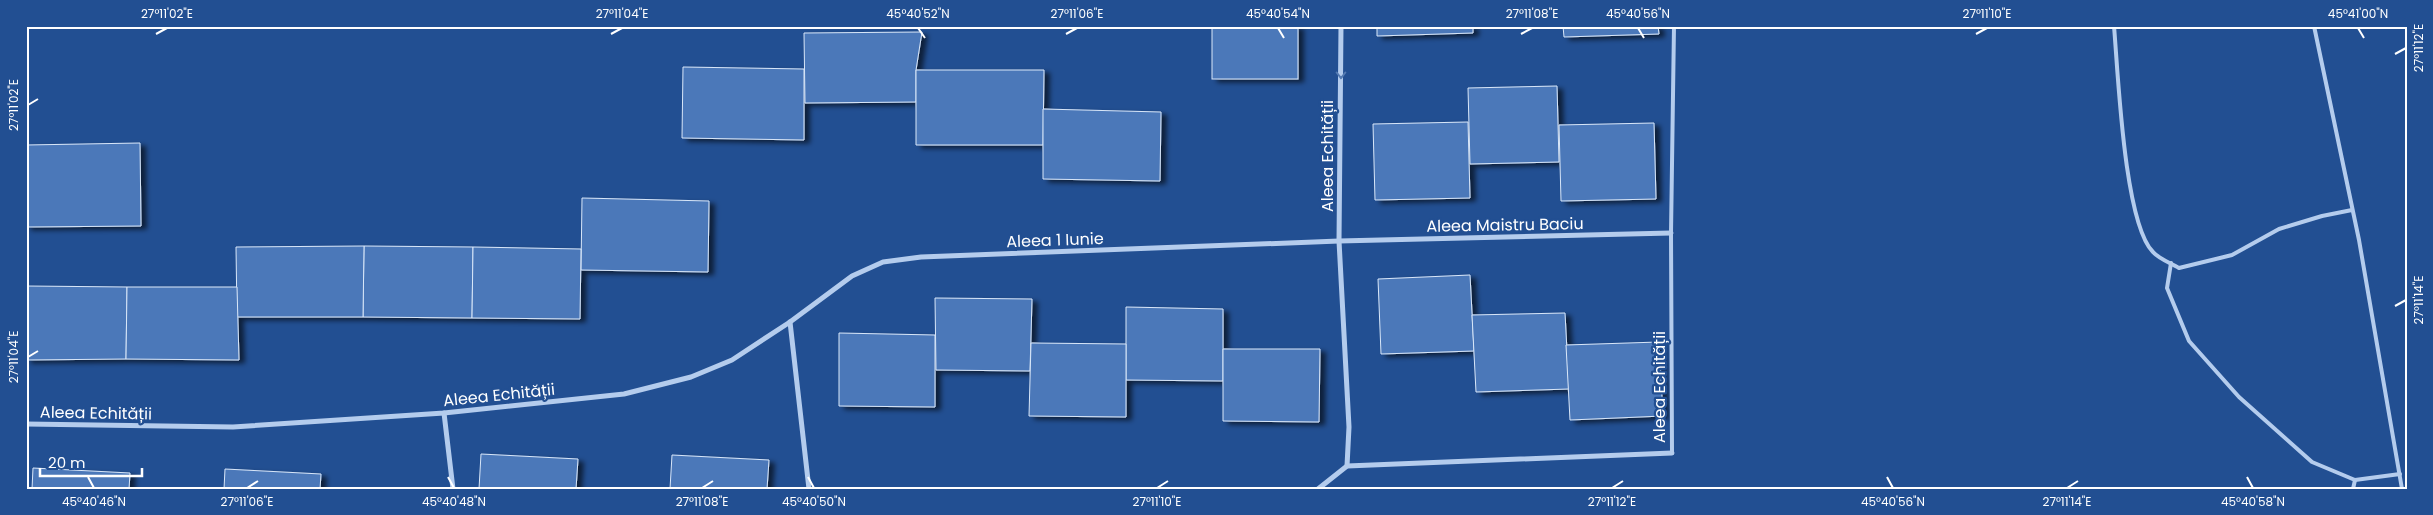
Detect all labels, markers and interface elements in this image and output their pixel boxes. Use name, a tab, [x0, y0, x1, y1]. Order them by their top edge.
text: 27°11'02"E	[141, 5, 193, 22]
text: 27°11'04"E	[596, 5, 648, 22]
text: 45°40'52"N	[886, 5, 950, 22]
text: 27°11'06"E	[1051, 5, 1103, 22]
text: 45°40'54"N	[1246, 5, 1310, 22]
text: 27°11'08"E	[1506, 5, 1558, 22]
text: 45°40'56"N	[1606, 5, 1670, 22]
text: 27°11'10"E	[1963, 5, 2012, 22]
text: 45°41'00"N	[2328, 5, 2388, 22]
text: 27°11'12"E	[2410, 24, 2427, 72]
one-way arrow	[1336, 72, 1346, 79]
text: 27°11'02"E	[5, 79, 22, 131]
street label: Aleea Echității	[1316, 100, 1339, 212]
street label: Aleea Maistru Baciu	[1426, 212, 1584, 238]
street label: Aleea 1 Iunie	[1006, 227, 1104, 253]
text: 27°11'14"E	[2410, 275, 2427, 325]
text: 27°11'04"E	[5, 331, 22, 383]
street label: Aleea Echității	[1648, 331, 1671, 443]
street label: Aleea Echității	[442, 378, 556, 412]
street label: Aleea Echității	[40, 401, 152, 425]
scale bar	[40, 445, 142, 477]
text: 20 m	[48, 452, 86, 473]
text: 45°40'46"N	[62, 493, 126, 510]
text: 27°11'06"E	[221, 493, 273, 510]
text: 45°40'48"N	[422, 493, 486, 510]
text: 27°11'08"E	[676, 493, 728, 510]
text: 45°40'50"N	[782, 493, 846, 510]
text: 27°11'10"E	[1133, 493, 1182, 510]
text: 27°11'12"E	[1588, 493, 1636, 510]
text: 45°40'56"N	[1861, 493, 1925, 510]
text: 27°11'14"E	[2042, 493, 2092, 510]
text: 45°40'58"N	[2221, 493, 2285, 510]

